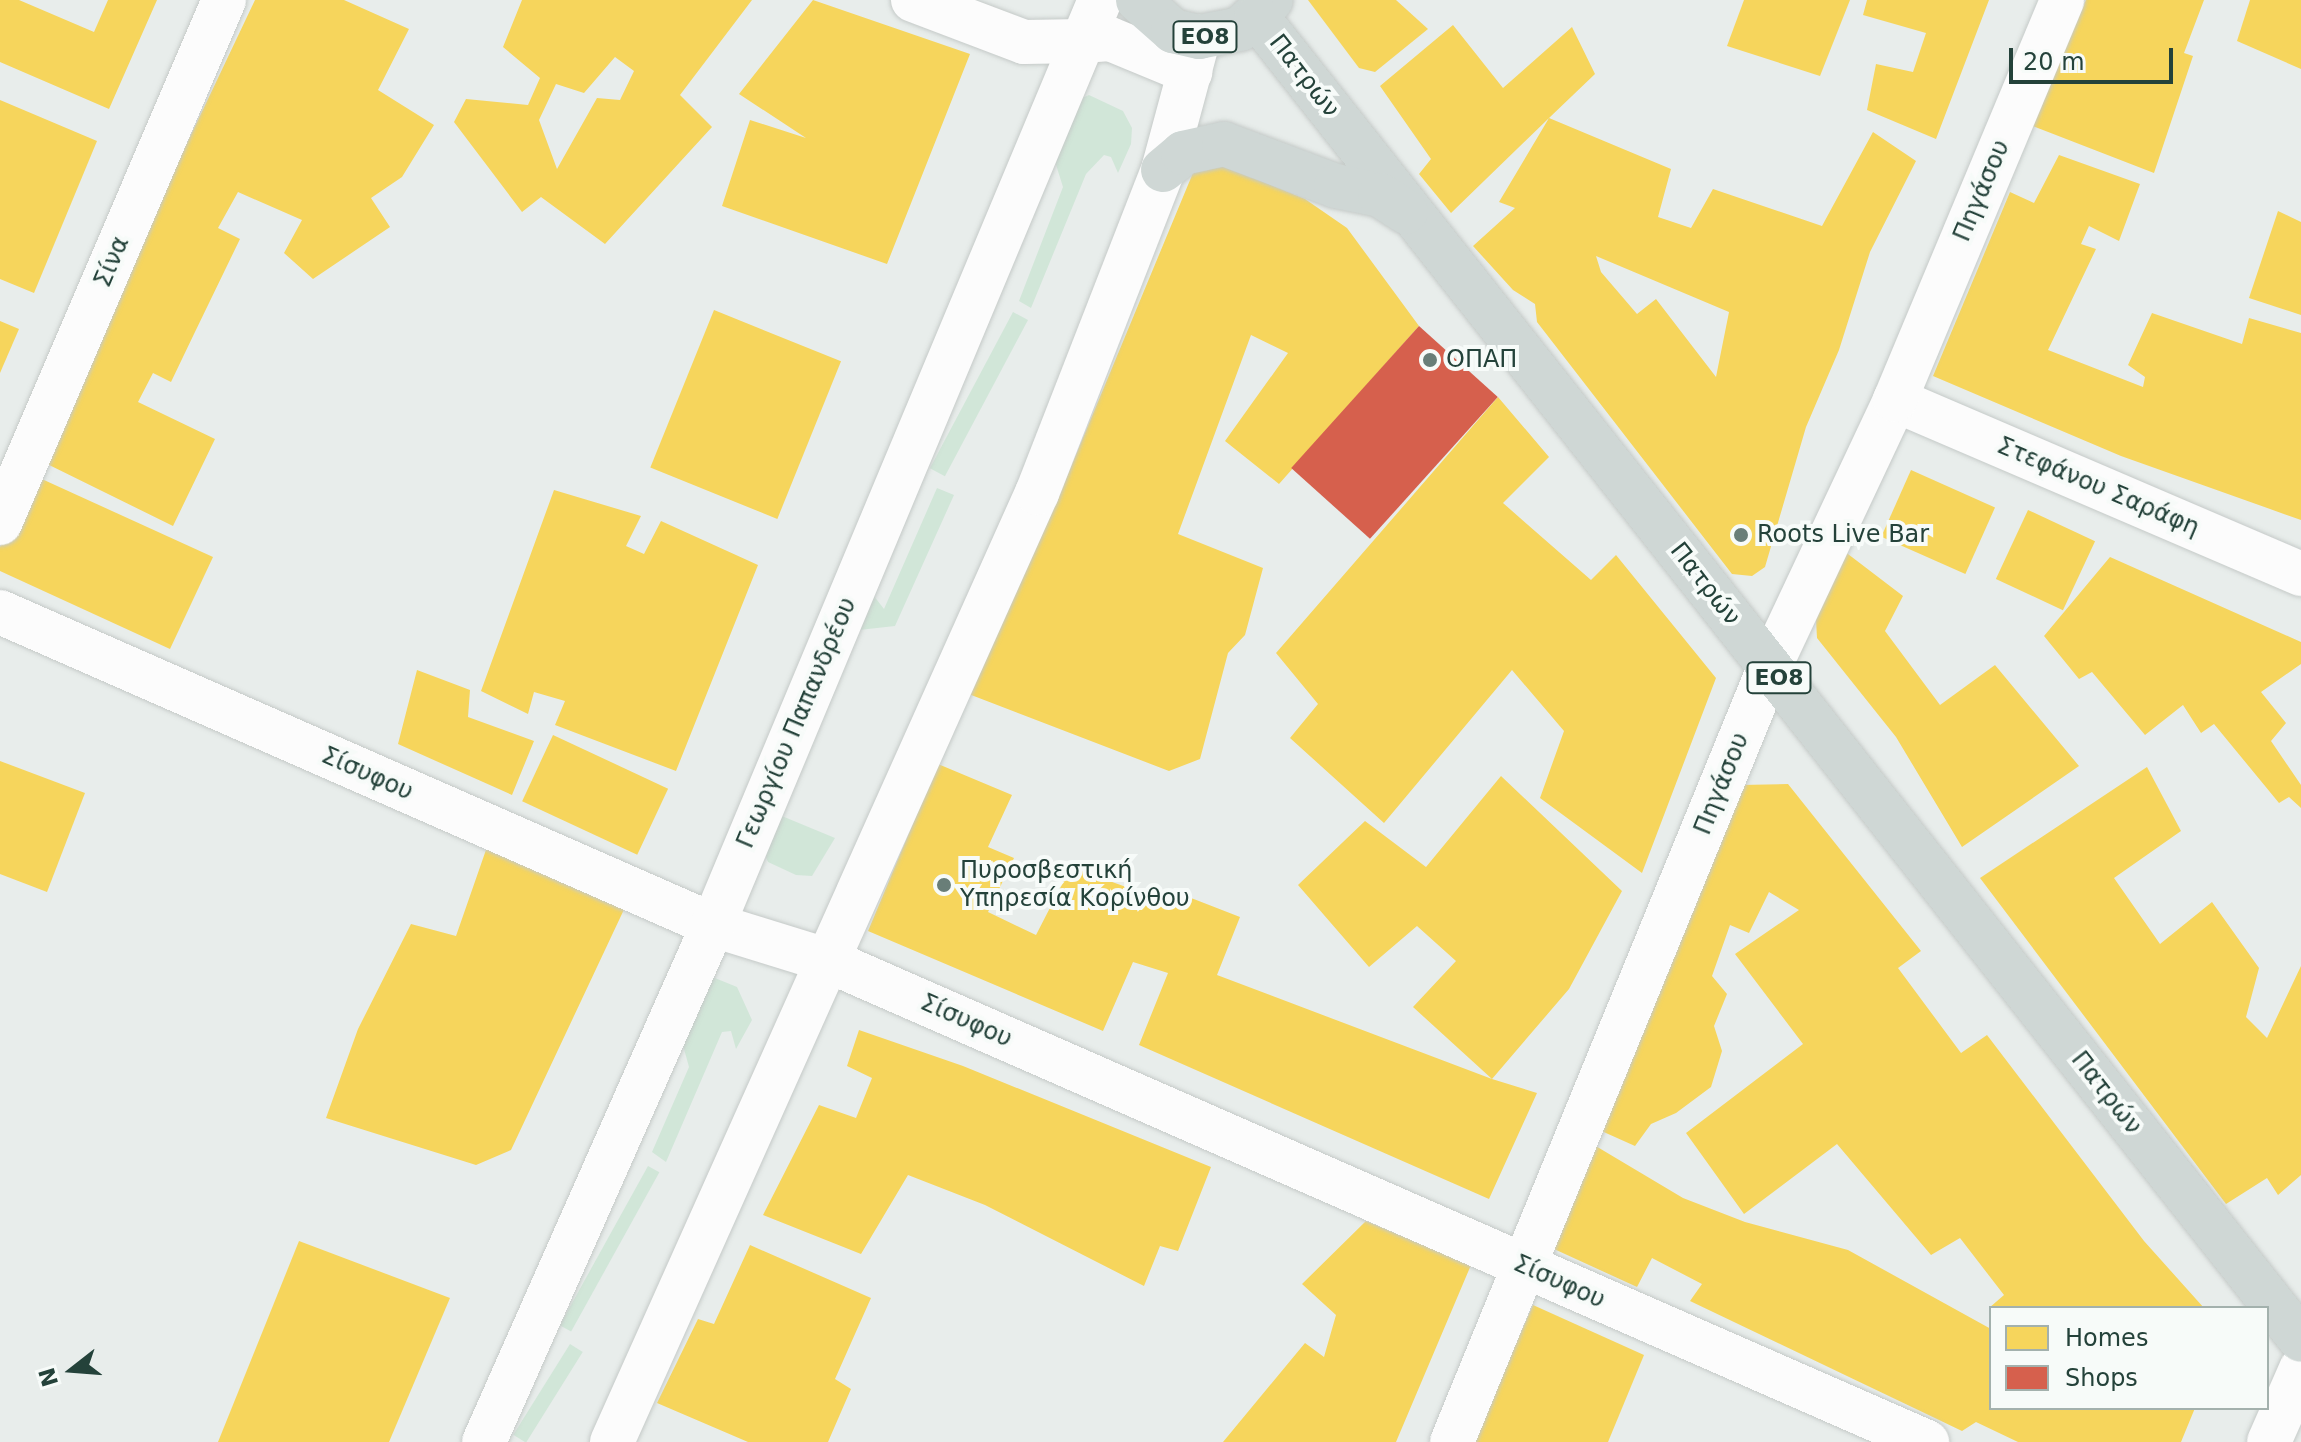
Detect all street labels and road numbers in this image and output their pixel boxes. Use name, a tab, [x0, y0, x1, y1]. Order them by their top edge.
road number: ΕΟ8	[1171, 19, 1239, 55]
street label: Πατρών	[1263, 29, 1345, 123]
street label: Πηγάσου	[1948, 136, 2016, 246]
street label: Σίνα	[88, 232, 136, 292]
street label: Στεφάνου Σαράφη	[1993, 431, 2203, 543]
street label: Πατρών	[1664, 537, 1746, 631]
street label: Γεωργίου Παπανδρέου	[731, 593, 863, 853]
road number: ΕΟ8	[1745, 660, 1813, 696]
street label: Πηγάσου	[1689, 729, 1755, 839]
street label: Σίσυφου	[317, 741, 417, 807]
street label: Σίσυφου	[916, 988, 1016, 1054]
street label: Πατρών	[2065, 1046, 2147, 1140]
street label: Σίσυφου	[1509, 1249, 1609, 1315]

